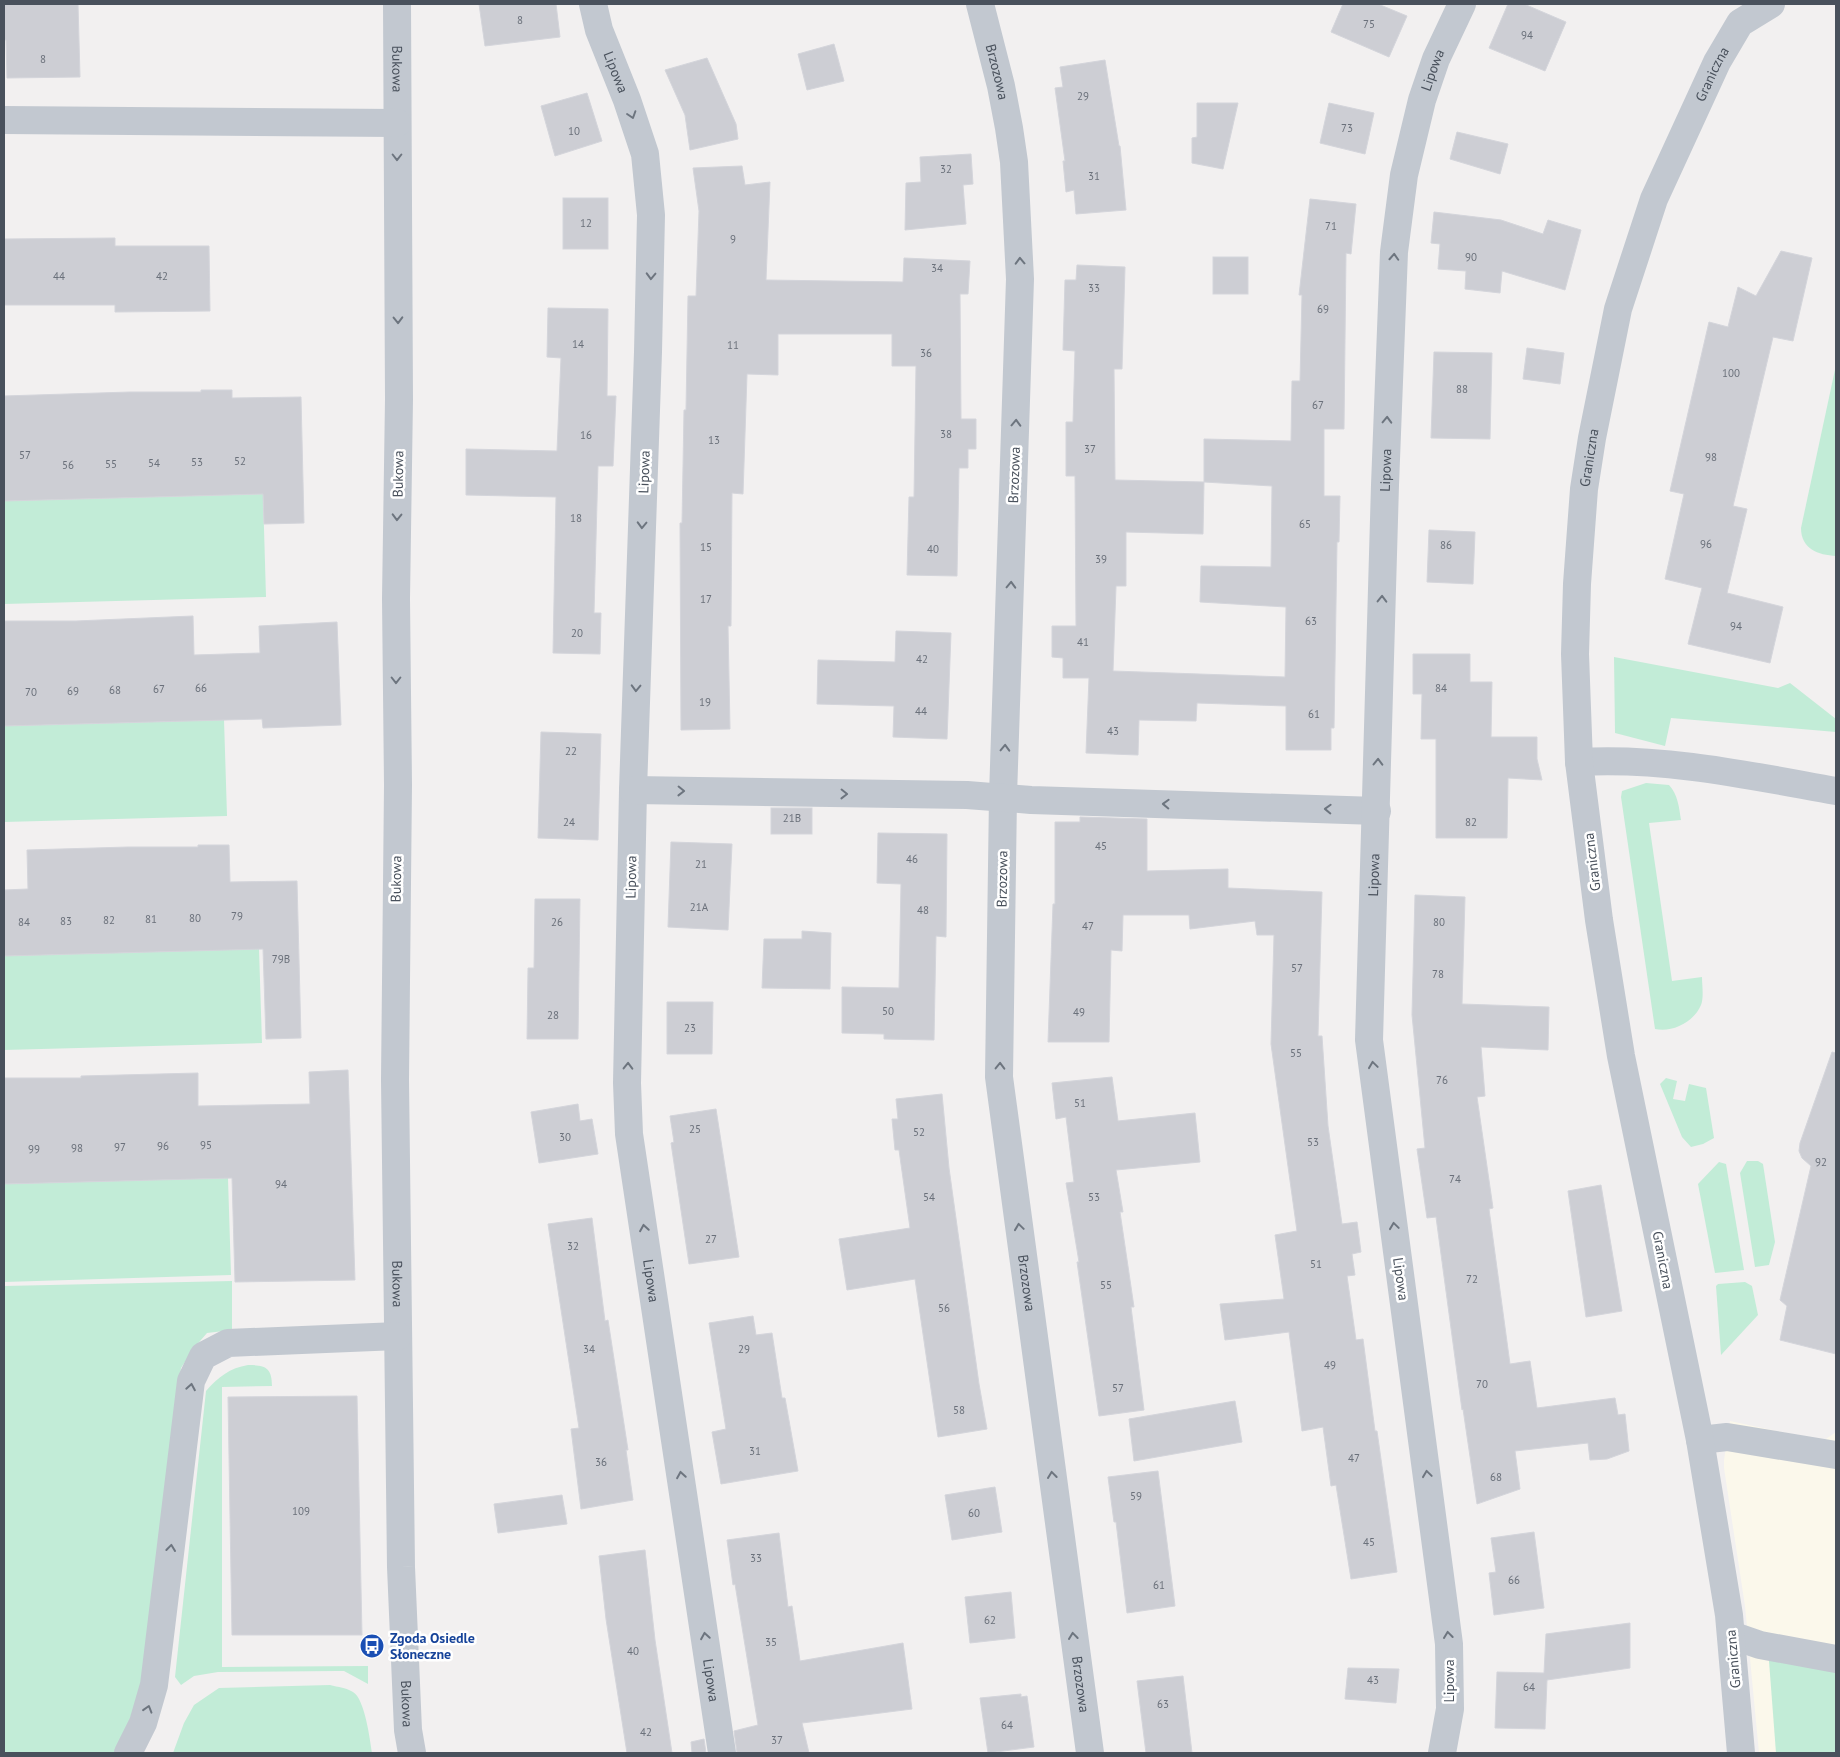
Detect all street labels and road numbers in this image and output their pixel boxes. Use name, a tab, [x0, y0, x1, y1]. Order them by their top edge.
street label: Brzozowa	[982, 42, 1012, 101]
street label: Graniczna	[1691, 43, 1733, 104]
street label: Bukowa	[388, 46, 406, 93]
street label: Lipowa	[1417, 46, 1448, 93]
street label: Lipowa	[599, 49, 632, 96]
street label: Graniczna	[1575, 427, 1603, 488]
street label: Brzozowa	[1004, 446, 1024, 504]
street label: Lipowa	[1376, 448, 1395, 492]
street label: Bukowa	[389, 450, 407, 498]
street label: Lipowa	[634, 450, 654, 494]
street label: Graniczna	[1579, 832, 1605, 892]
street label: Brzozowa	[993, 850, 1011, 908]
street label: Lipowa	[1364, 853, 1383, 897]
street label: Bukowa	[387, 855, 405, 903]
street label: Lipowa	[622, 855, 640, 899]
street label: Graniczna	[1649, 1230, 1677, 1291]
street label: Brzozowa	[1014, 1253, 1039, 1312]
street label: Lipowa	[1389, 1256, 1413, 1302]
street label: Lipowa	[639, 1258, 663, 1303]
street label: Bukowa	[388, 1260, 407, 1308]
street label: Graniczna	[1721, 1629, 1745, 1689]
street label: Brzozowa	[1068, 1655, 1093, 1714]
street label: Lipowa	[699, 1657, 723, 1703]
street label: Lipowa	[1440, 1659, 1458, 1703]
street label: Bukowa	[397, 1680, 417, 1728]

